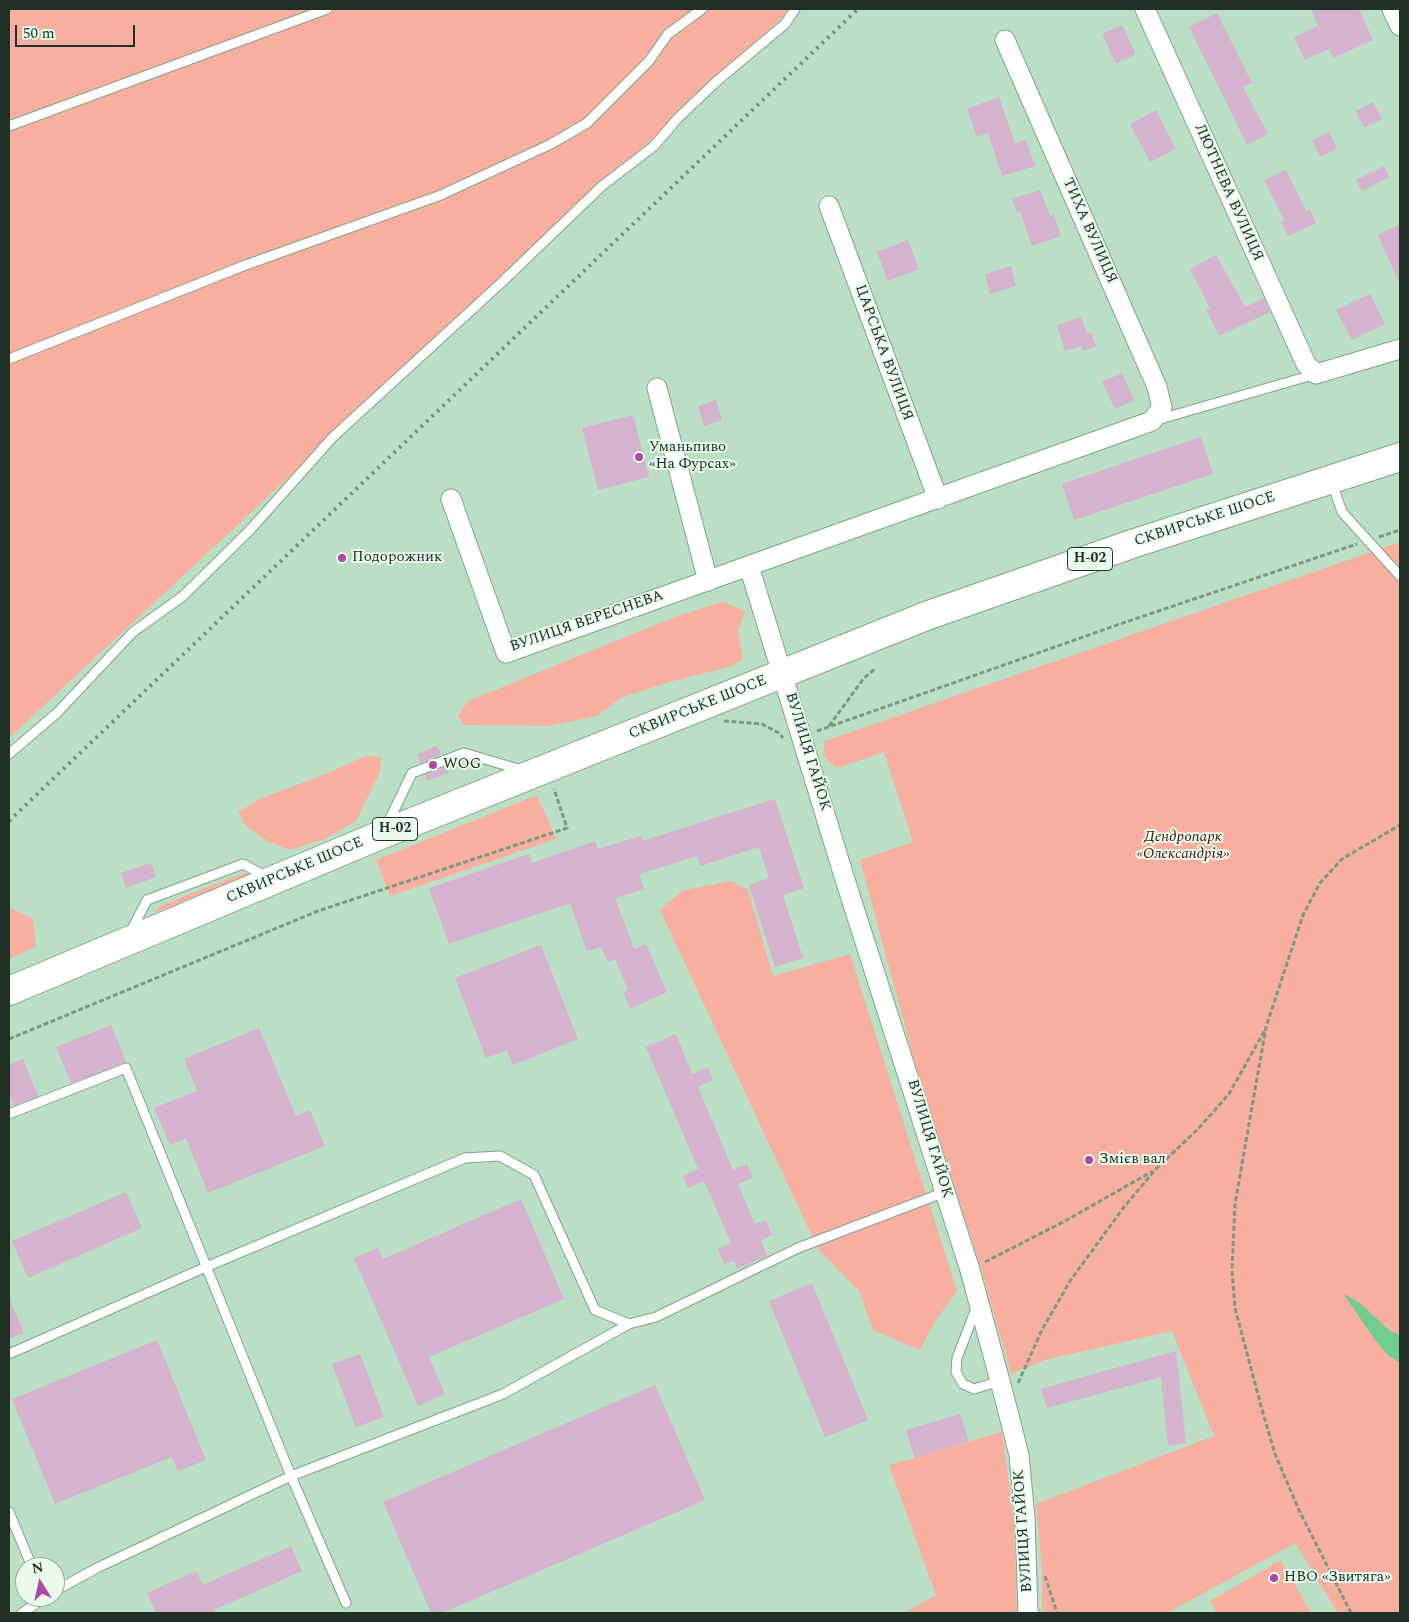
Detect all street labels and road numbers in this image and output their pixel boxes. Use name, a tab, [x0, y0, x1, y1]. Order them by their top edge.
street label: ЛЮТНЕВА ВУЛИЦЯ	[1190, 122, 1266, 264]
street label: ТИХА ВУЛИЦЯ	[1058, 176, 1120, 286]
street label: ЦАРСЬКА ВУЛИЦЯ	[850, 283, 916, 423]
street label: СКВИРСЬКЕ ШОСЕ	[1132, 489, 1278, 551]
road number: Н-02	[1068, 548, 1112, 570]
street label: ВУЛИЦЯ ВЕРЕСНЕВА	[508, 587, 666, 657]
street label: СКВИРСЬКЕ ШОСЕ	[626, 672, 770, 744]
street label: ВУЛИЦЯ ГАЙОК	[780, 690, 834, 814]
road number: Н-02	[372, 818, 418, 841]
street label: СКВИРСЬКЕ ШОСЕ	[224, 834, 366, 908]
street label: ВУЛИЦЯ ГАЙОК	[902, 1077, 956, 1201]
street label: ВУЛИЦЯ ГАЙОК	[1011, 1469, 1037, 1593]

